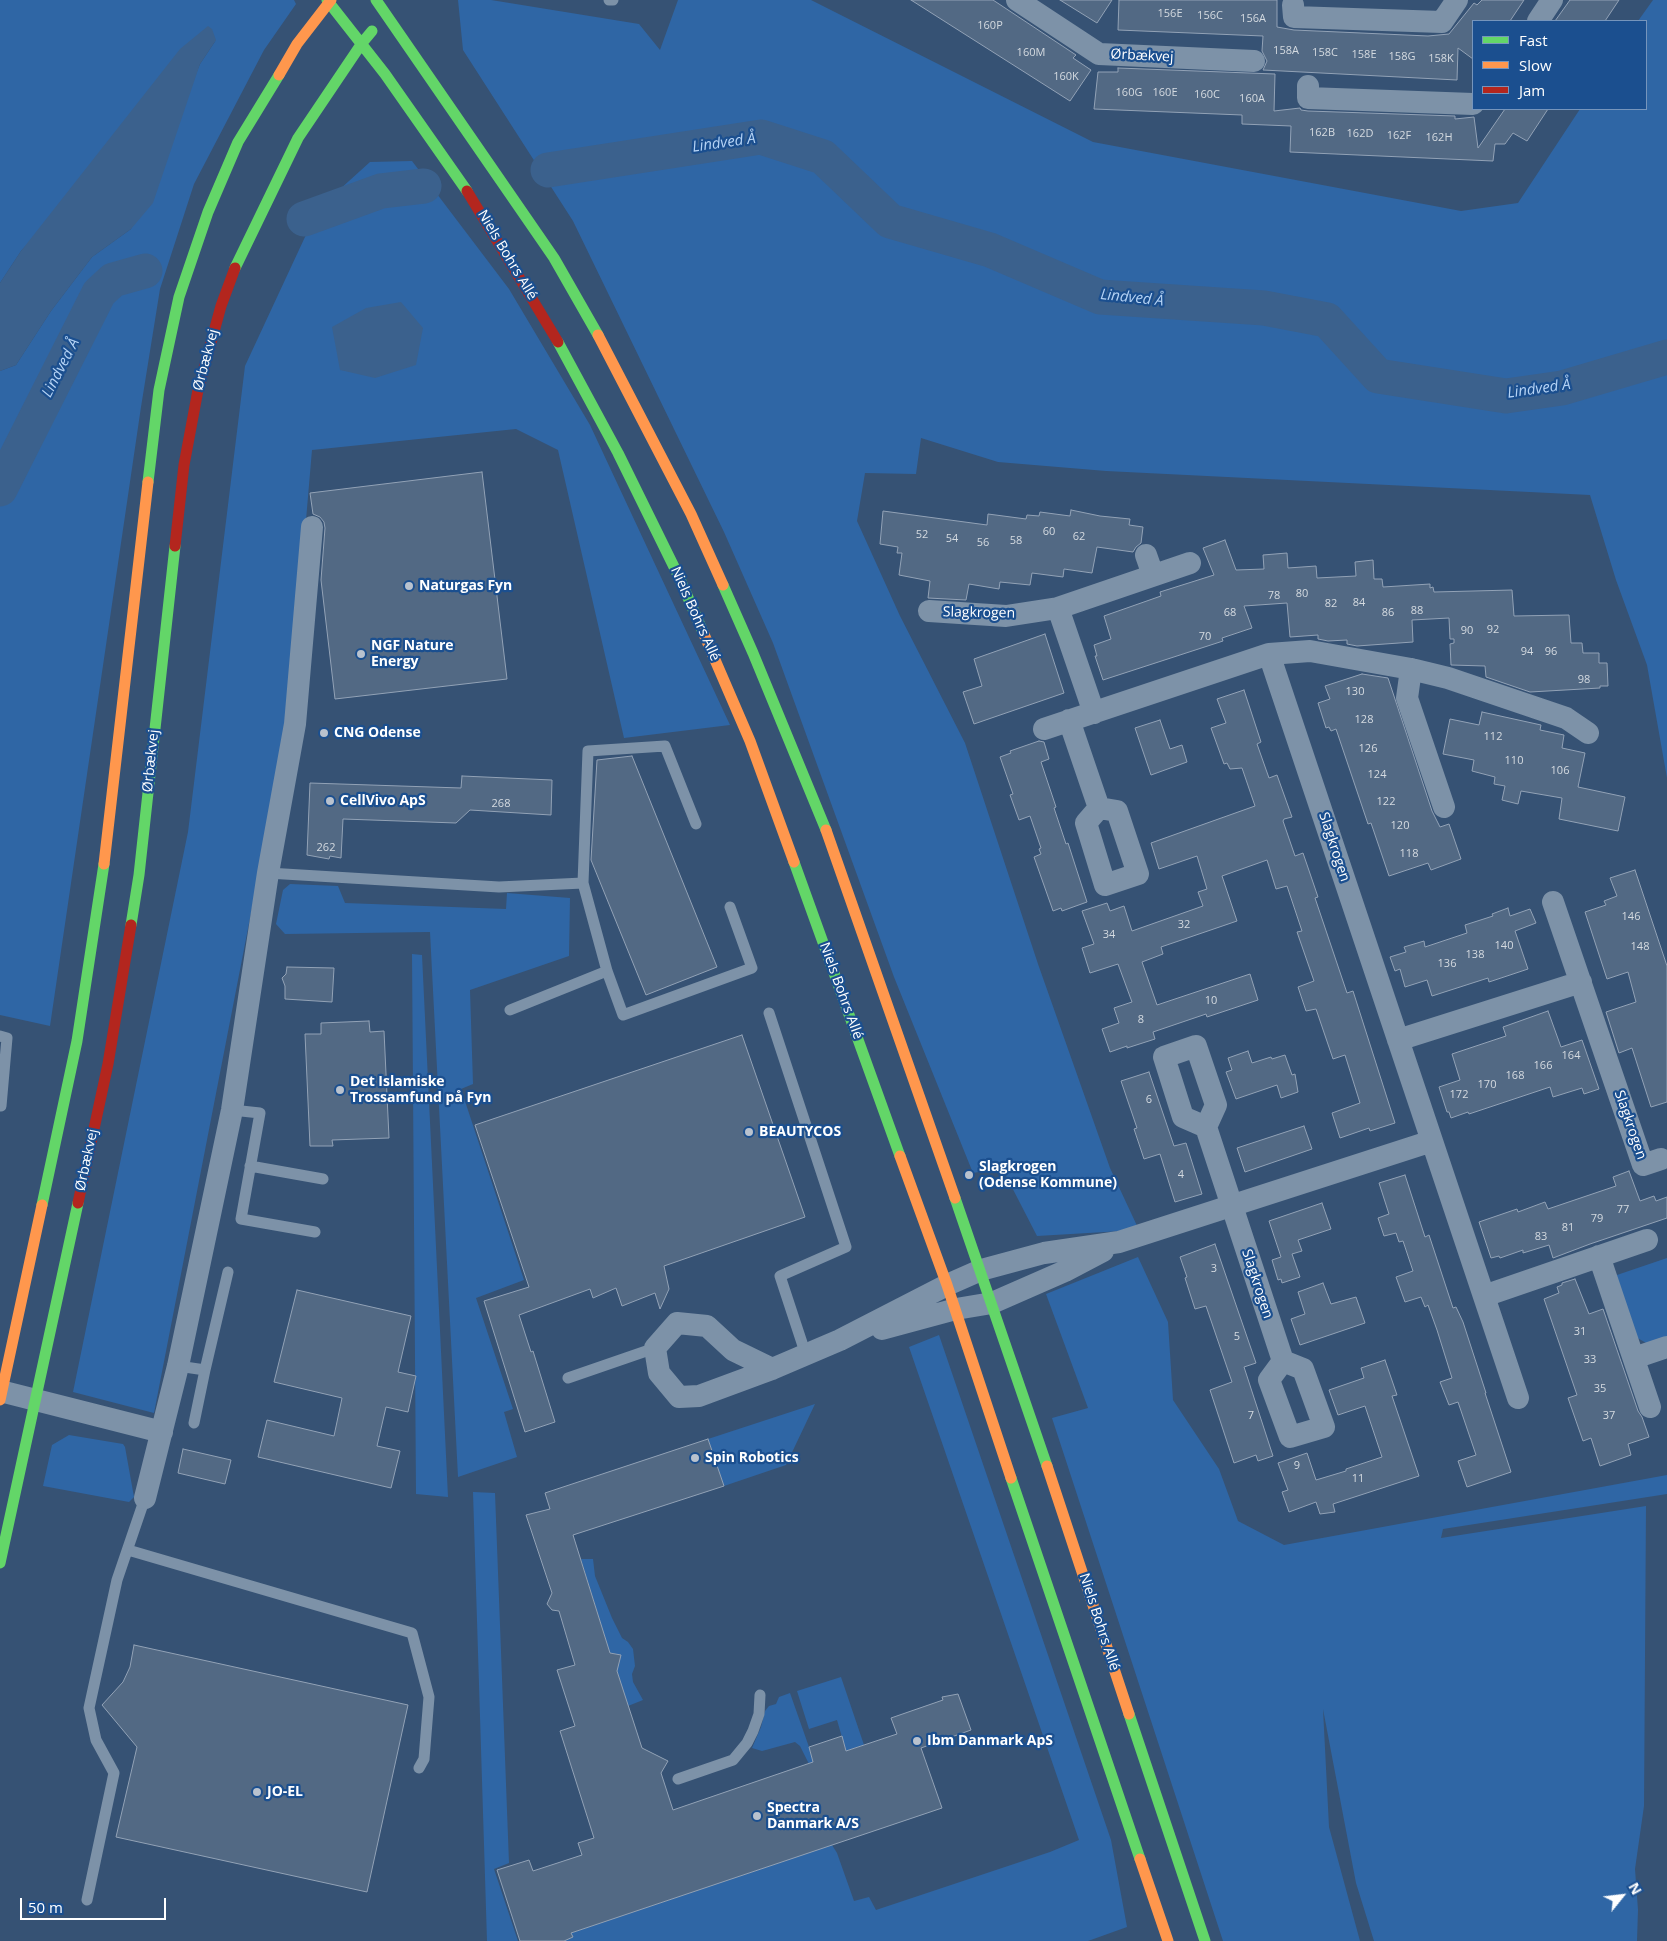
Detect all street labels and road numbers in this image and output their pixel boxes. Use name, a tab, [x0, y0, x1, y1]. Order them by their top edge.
street label: Ørbækvej	[1110, 46, 1174, 66]
street label: Niels Bohrs Allé	[474, 207, 540, 303]
street label: Ørbækvej	[190, 327, 222, 393]
street label: Niels Bohrs Allé	[667, 564, 723, 664]
street label: Slagkrogen	[943, 604, 1015, 622]
street label: Ørbækvej	[139, 729, 163, 793]
street label: Slagkrogen	[1315, 810, 1353, 884]
street label: Niels Bohrs Allé	[816, 940, 866, 1042]
street label: Slagkrogen	[1610, 1088, 1650, 1162]
street label: Ørbækvej	[72, 1127, 102, 1193]
street label: Slagkrogen	[1238, 1247, 1276, 1321]
street label: Niels Bohrs Allé	[1075, 1571, 1123, 1673]

